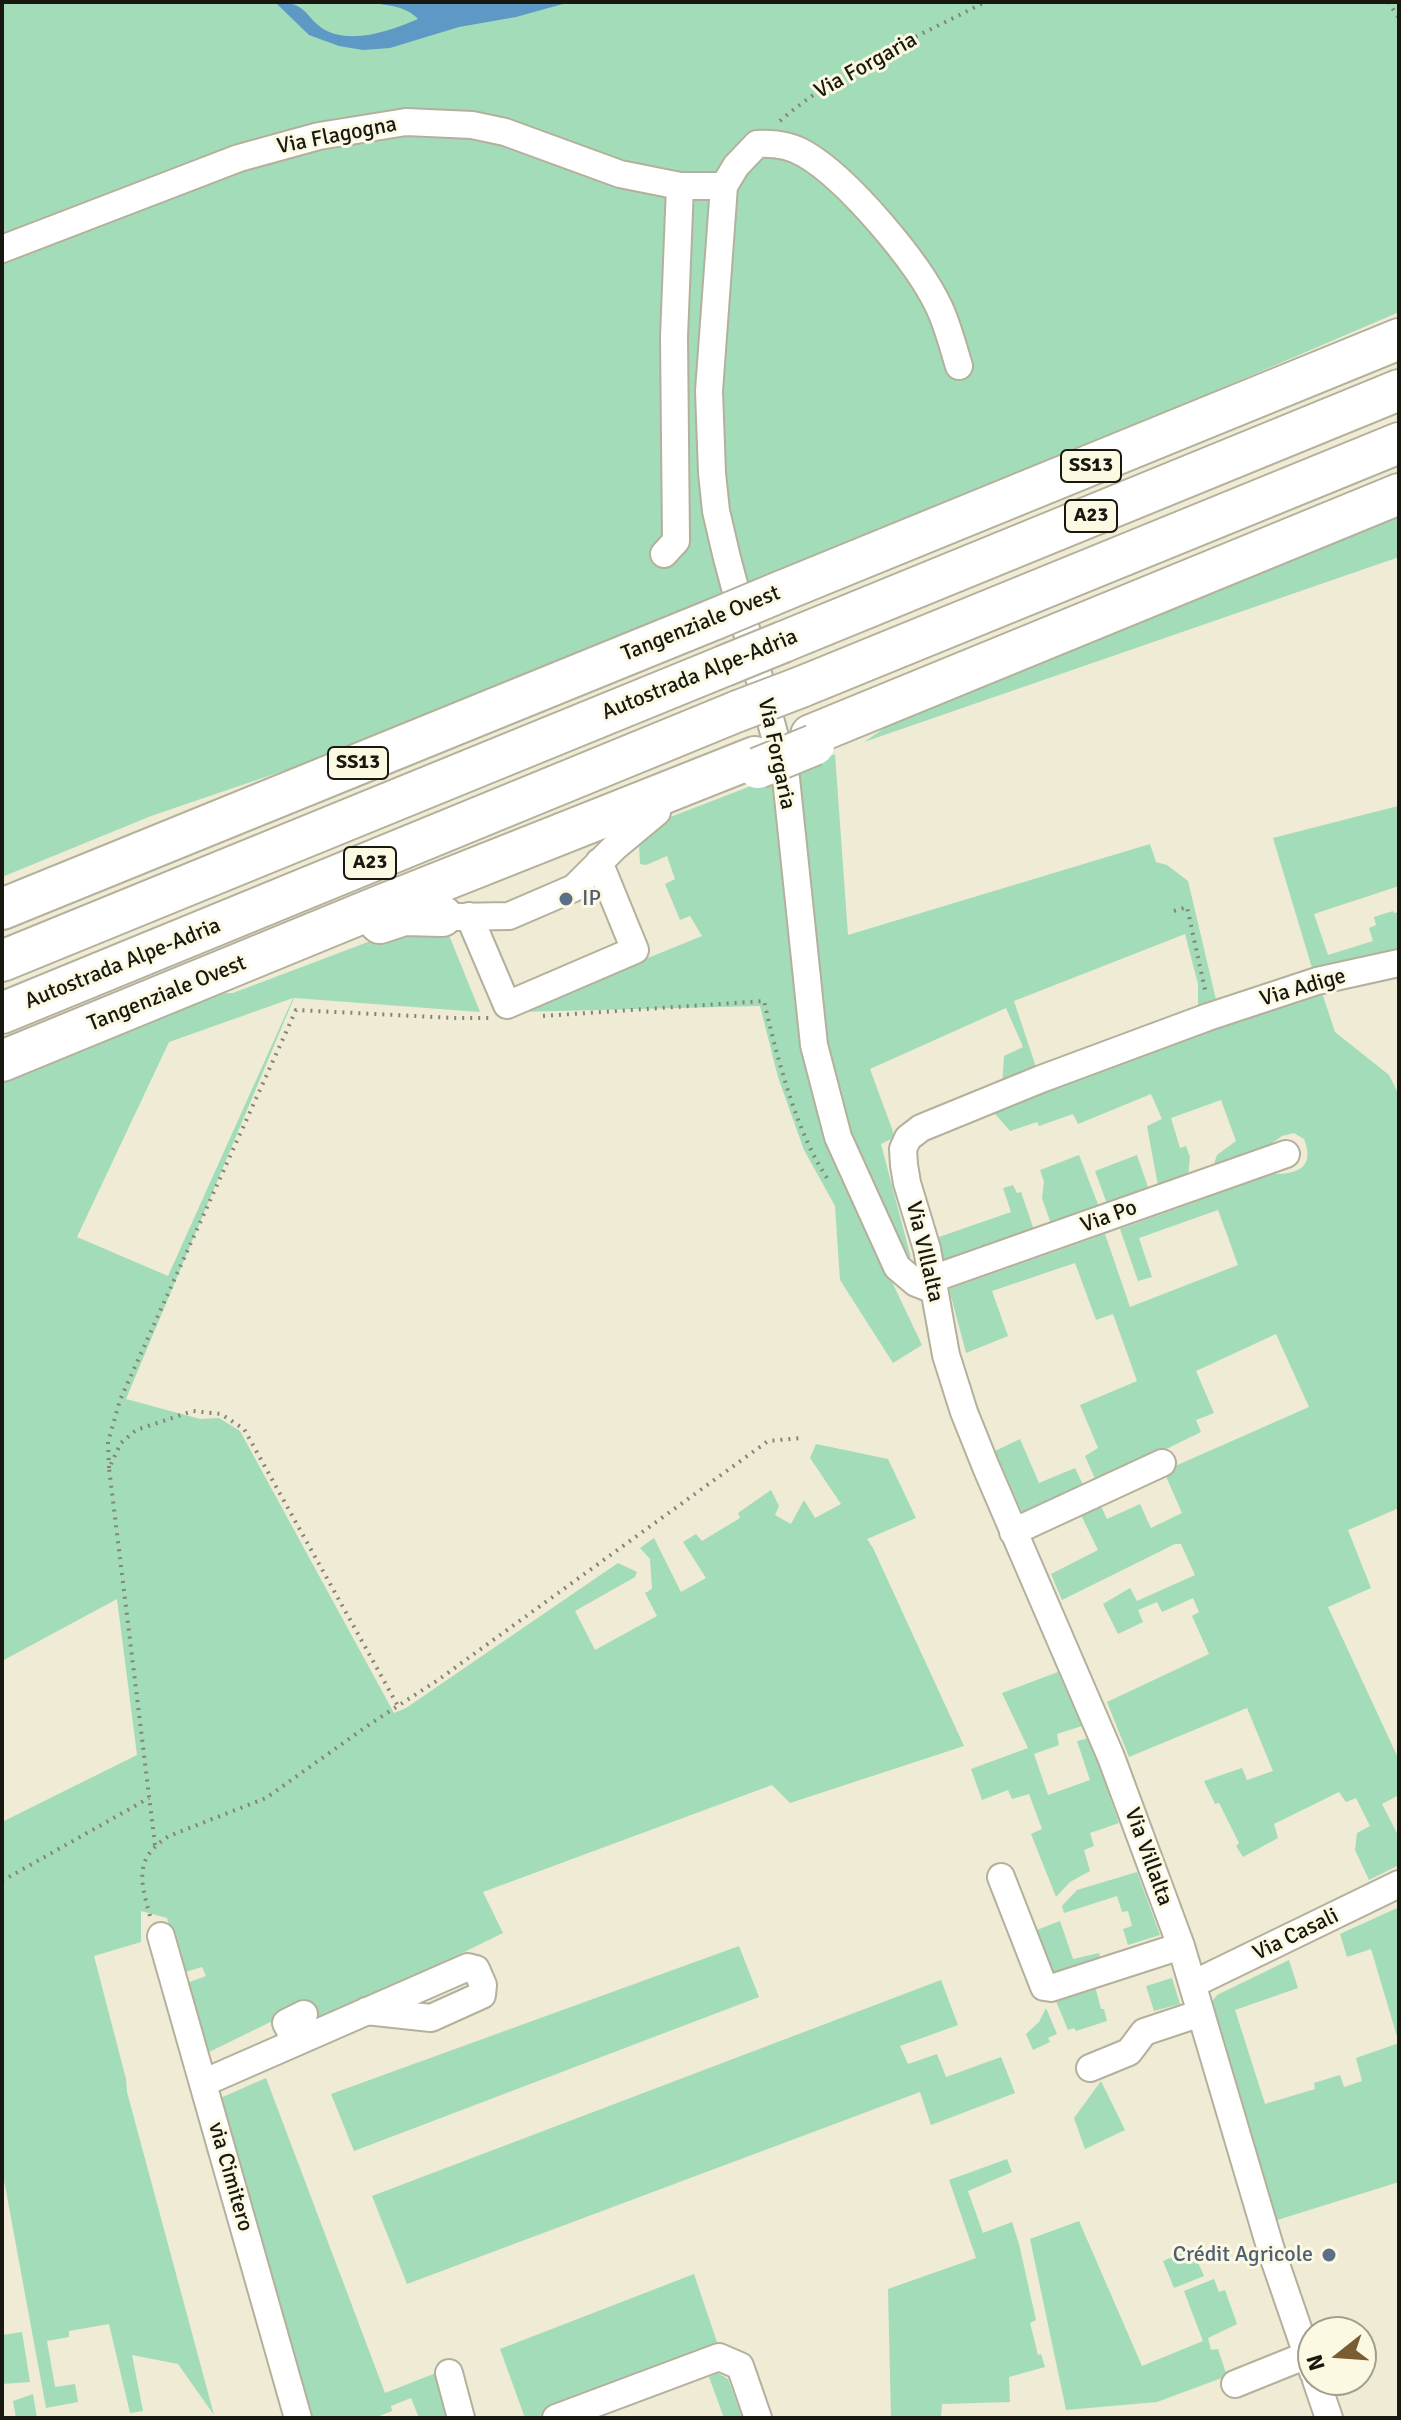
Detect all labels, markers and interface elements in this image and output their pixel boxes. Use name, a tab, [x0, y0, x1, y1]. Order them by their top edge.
street label: Via Forgaria	[810, 27, 922, 105]
street label: Via Flagogna	[275, 111, 399, 161]
road number: SS13	[1061, 450, 1121, 482]
road number: A23	[1065, 500, 1117, 532]
street label: Tangenziale Ovest	[618, 580, 784, 668]
street label: Autostrada Alpe-Adria	[598, 624, 802, 726]
street label: Via Forgaria	[751, 696, 801, 812]
road number: SS13	[328, 747, 388, 779]
road number: A23	[344, 847, 396, 879]
place label: IP	[582, 886, 601, 912]
marker: IP	[557, 890, 575, 908]
street label: Autostrada Alpe-Adria	[21, 913, 225, 1015]
street label: Tangenziale Ovest	[84, 950, 250, 1038]
street label: Via Adige	[1257, 963, 1349, 1013]
street label: Via Po	[1077, 1195, 1141, 1239]
street label: Via VIllalta	[900, 1199, 948, 1305]
street label: Via Villalta	[1118, 1805, 1178, 1909]
street label: Via Casali	[1249, 1903, 1343, 1967]
street label: via Cimitero	[202, 2120, 258, 2234]
place label: Crédit Agricole	[1173, 2242, 1313, 2268]
marker: Crédit Agricole	[1320, 2246, 1338, 2264]
north arrow	[1297, 2316, 1377, 2396]
text: N	[1300, 2351, 1331, 2374]

